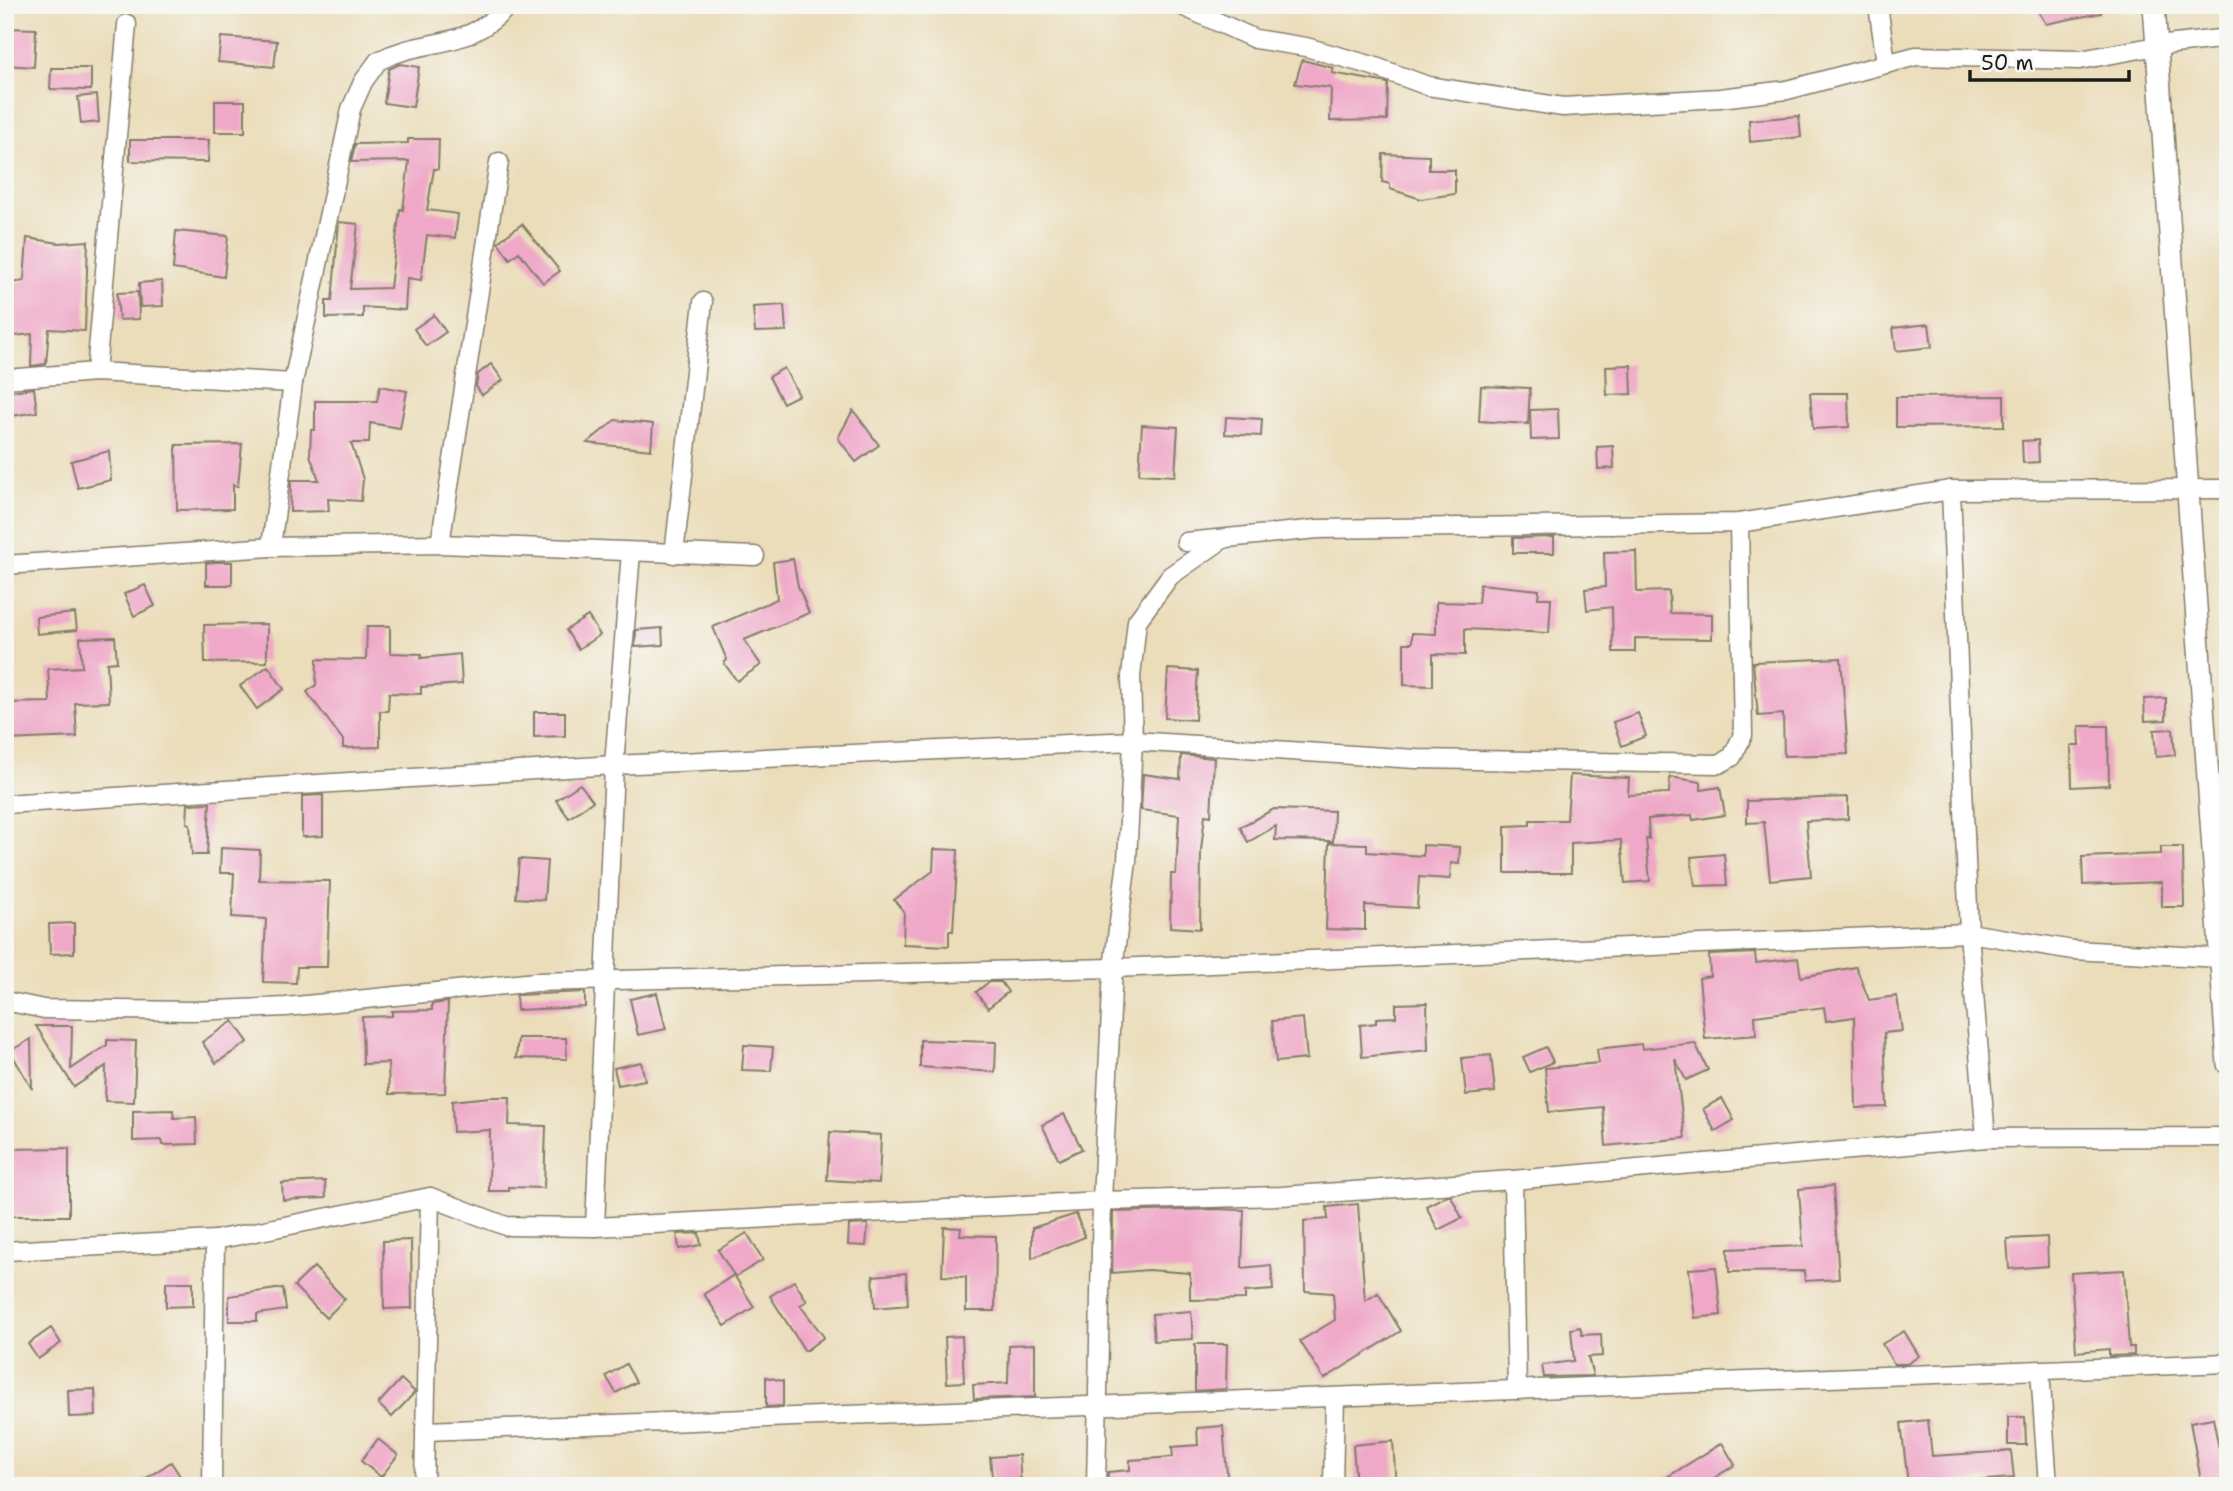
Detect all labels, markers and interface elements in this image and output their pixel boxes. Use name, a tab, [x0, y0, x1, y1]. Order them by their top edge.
scale bar	[1970, 38, 2130, 82]
text: 50 m	[1981, 49, 2034, 77]

